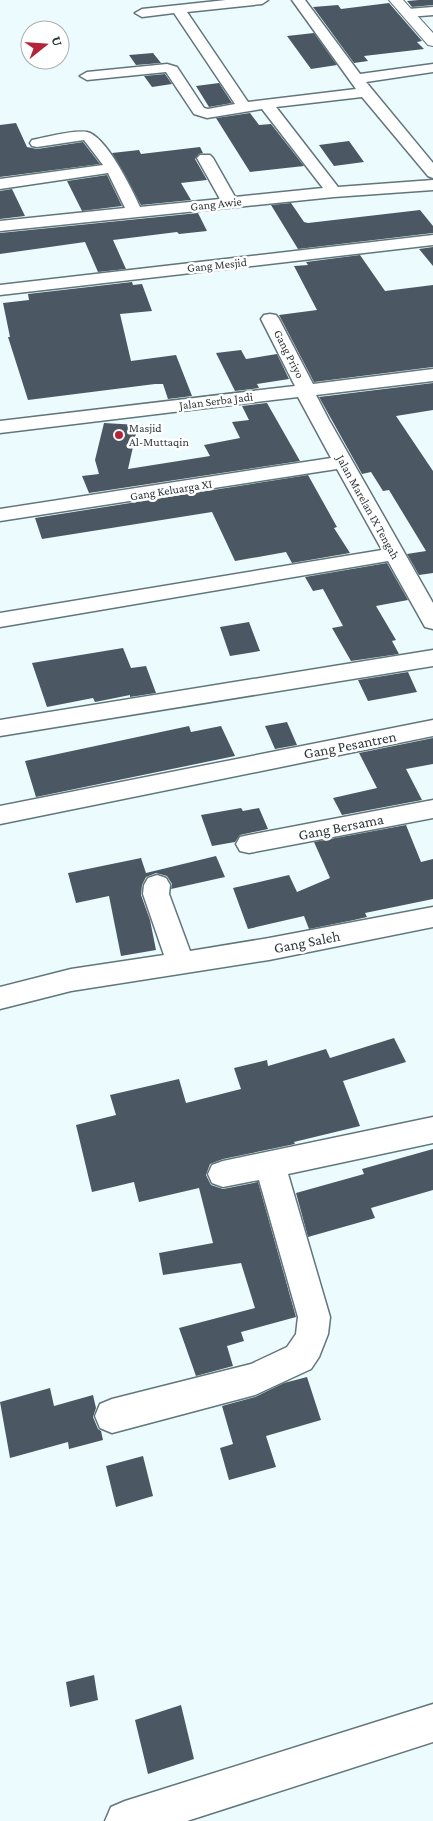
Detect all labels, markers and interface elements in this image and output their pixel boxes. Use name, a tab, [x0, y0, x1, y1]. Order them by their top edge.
north arrow	[20, 20, 70, 70]
text: U	[48, 34, 67, 49]
street label: Gang Awie	[190, 194, 242, 214]
street label: Gang Mesjid	[186, 255, 248, 275]
street label: Gang Priyo	[271, 327, 307, 381]
street label: Jalan Serba Jadi	[177, 390, 254, 413]
place label: Masjid Al-Muttaqin	[129, 421, 189, 449]
marker: Masjid Al-Muttaqin	[113, 429, 125, 441]
street label: Jalan Marelan IX Tengah	[333, 452, 403, 562]
street label: Gang Keluarga XI	[129, 477, 213, 503]
street label: Gang Pesantren	[302, 728, 398, 763]
street label: Gang Bersama	[297, 811, 385, 844]
street label: Gang Saleh	[273, 928, 342, 957]

